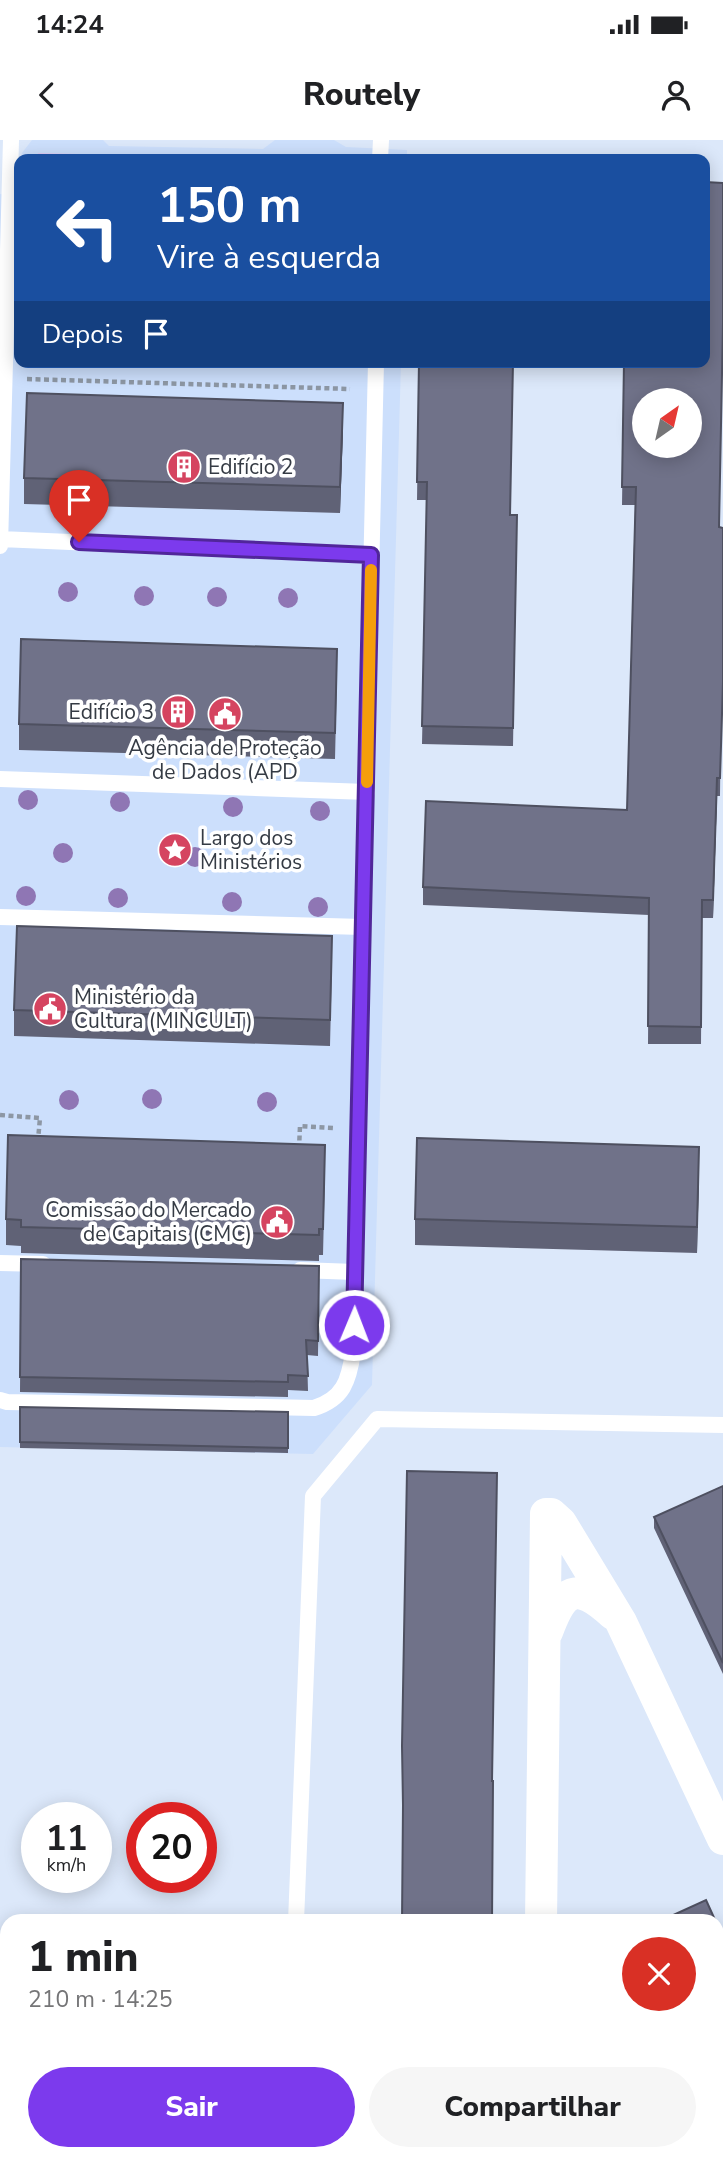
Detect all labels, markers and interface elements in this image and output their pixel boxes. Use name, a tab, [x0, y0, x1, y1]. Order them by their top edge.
text: 14:24	[35, 7, 104, 42]
text: Routely	[303, 73, 420, 116]
icon: back	[28, 76, 66, 114]
icon: person	[657, 76, 695, 114]
text: 150 m	[157, 172, 301, 239]
icon: left	[42, 182, 133, 273]
text: Vire à esquerda	[157, 236, 381, 279]
icon: arrive	[137, 315, 175, 353]
text: Depois	[42, 317, 123, 352]
north arrow	[632, 388, 702, 458]
map controls	[632, 388, 702, 458]
building icon: Edifício 2	[165, 448, 203, 486]
place label: Edifício 2	[208, 453, 293, 481]
pin	[49, 470, 109, 542]
icon: arrive	[60, 481, 98, 519]
building icon: Edifício 3	[159, 693, 197, 731]
public building icon: Agência de Proteção de Dados (APD	[206, 695, 244, 733]
place label: Edifício 3	[69, 698, 154, 726]
place label: Agência de Proteção de Dados (APD	[128, 734, 322, 786]
place label: Largo dos Ministérios	[200, 824, 302, 876]
place icon: Largo dos Ministérios	[156, 831, 194, 869]
place label: Ministério da Cultura (MINCULT)	[74, 983, 253, 1035]
public building icon: Ministério da Cultura (MINCULT)	[31, 990, 69, 1028]
place label: Comissão do Mercado de Capitais (CMC)	[45, 1196, 252, 1248]
public building icon: Comissão do Mercado de Capitais (CMC)	[258, 1203, 296, 1241]
position arrow	[317, 1288, 391, 1362]
speed limit sign: 20	[126, 1802, 217, 1893]
text: 11	[45, 1815, 88, 1862]
text: km/h	[47, 1853, 86, 1877]
text: 1 min	[28, 1929, 138, 1986]
button: close	[622, 1937, 696, 2011]
text: 210 m · 14:25	[28, 1984, 173, 2015]
button: Sair	[28, 2067, 355, 2147]
button: Compartilhar	[369, 2067, 696, 2147]

